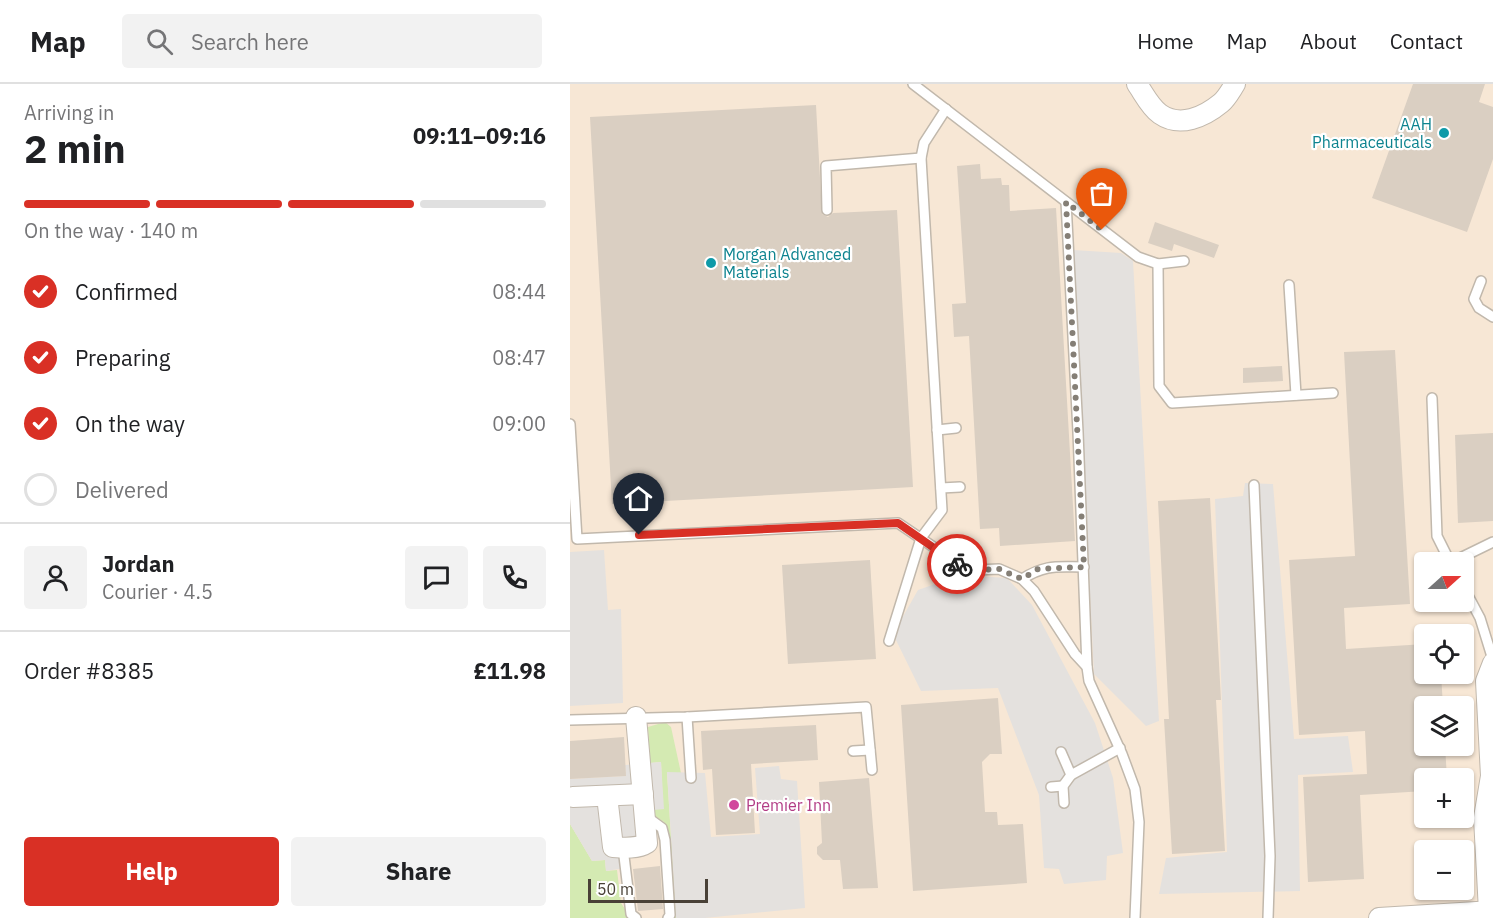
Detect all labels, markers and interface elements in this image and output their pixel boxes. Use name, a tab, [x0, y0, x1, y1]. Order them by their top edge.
search box	[122, 14, 542, 68]
text: Map	[30, 23, 86, 60]
icon: search	[143, 25, 176, 58]
text: Search here	[191, 27, 309, 56]
text: Home	[1137, 27, 1194, 55]
text: Map	[1227, 27, 1267, 55]
text: About	[1300, 27, 1357, 55]
text: Contact	[1390, 27, 1463, 55]
text: Arriving in	[24, 99, 114, 126]
place label: AAH Pharmaceuticals	[1312, 114, 1432, 152]
text: 09:11–09:16	[413, 121, 546, 150]
text: 2 min	[24, 123, 126, 174]
marker: AAH Pharmaceuticals	[1437, 126, 1451, 140]
pin	[1076, 168, 1127, 230]
icon: bag	[1085, 177, 1118, 210]
text: On the way · 140 m	[24, 217, 198, 244]
place label: Morgan Advanced Materials	[723, 244, 851, 282]
marker: Morgan Advanced Materials	[704, 256, 718, 270]
icon: check	[24, 275, 57, 308]
text: Confirmed	[75, 277, 178, 306]
text: 08:44	[492, 278, 546, 305]
icon: check	[24, 341, 57, 374]
text: Preparing	[75, 343, 170, 372]
text: 08:47	[492, 344, 546, 371]
icon: check	[24, 407, 57, 440]
text: On the way	[75, 409, 185, 438]
text: 09:00	[492, 410, 546, 437]
pin	[613, 473, 664, 535]
text: Delivered	[75, 475, 169, 504]
icon: home	[622, 482, 655, 515]
courier	[927, 534, 987, 594]
button: person	[24, 546, 87, 609]
button: chat	[405, 546, 468, 609]
button: phone	[483, 546, 546, 609]
icon: bike	[941, 548, 974, 581]
text: Jordan	[102, 549, 175, 578]
north arrow	[1414, 552, 1474, 612]
map controls	[1414, 552, 1474, 900]
text: Courier · 4.5	[102, 578, 213, 605]
button: locate	[1414, 624, 1474, 684]
text: Order #8385	[24, 656, 154, 685]
text: £11.98	[474, 656, 546, 685]
button: layers	[1414, 696, 1474, 756]
button: +	[1414, 768, 1474, 828]
place label: Premier Inn	[746, 795, 831, 815]
marker: Premier Inn	[727, 798, 741, 812]
button: Help	[24, 837, 279, 906]
button: Share	[291, 837, 546, 906]
button: −	[1414, 840, 1474, 900]
scale bar	[588, 876, 708, 904]
text: 50 m	[597, 879, 634, 899]

